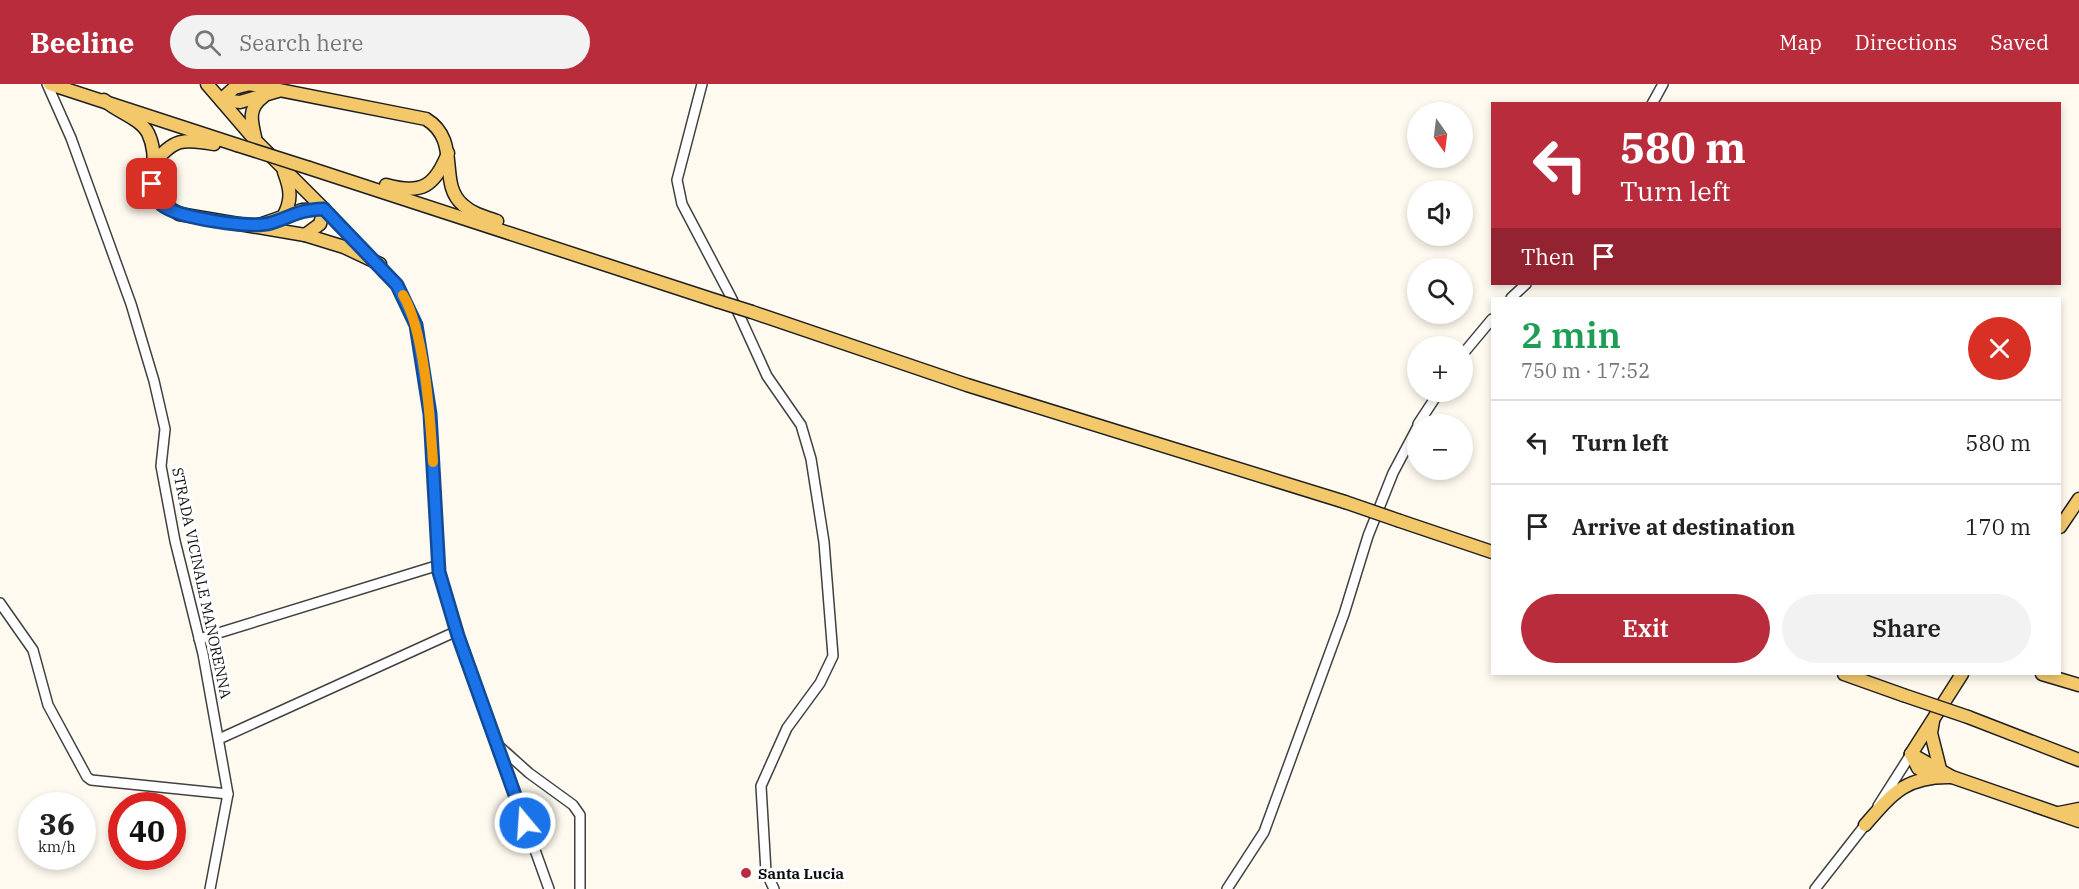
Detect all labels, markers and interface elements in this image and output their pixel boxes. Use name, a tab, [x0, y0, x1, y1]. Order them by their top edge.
search box	[170, 15, 590, 69]
text: Beeline	[30, 24, 134, 61]
icon: search	[191, 26, 224, 59]
text: Search here	[239, 28, 363, 57]
text: Map	[1779, 28, 1822, 56]
text: Directions	[1855, 28, 1957, 56]
text: Saved	[1990, 28, 2049, 56]
north arrow	[1407, 102, 1473, 168]
map controls	[1407, 102, 1473, 480]
text: 580 m	[1620, 120, 1746, 175]
icon: left	[1521, 126, 1599, 204]
pin	[126, 158, 177, 209]
icon: arrive	[135, 167, 168, 200]
text: Turn left	[1620, 173, 1731, 208]
button: sound	[1407, 180, 1473, 246]
icon: arrive	[1587, 240, 1620, 273]
text: Then	[1521, 242, 1575, 271]
button: search	[1407, 258, 1473, 324]
text: 2 min	[1521, 311, 1621, 358]
button: close	[1968, 317, 2031, 380]
button: +	[1407, 336, 1473, 402]
text: 750 m · 17:52	[1521, 357, 1650, 384]
button: −	[1407, 414, 1473, 480]
icon: left	[1521, 426, 1554, 459]
text: Turn left	[1572, 428, 1668, 457]
text: 580 m	[1965, 428, 2031, 457]
street label: STRADA VICINALE MANORENNA	[168, 466, 236, 701]
icon: arrive	[1521, 510, 1554, 543]
text: Arrive at destination	[1572, 512, 1795, 541]
text: 170 m	[1965, 512, 2031, 541]
button: Exit	[1521, 594, 1770, 663]
button: Share	[1782, 594, 2031, 663]
position arrow	[493, 791, 557, 855]
speed limit sign: 40	[108, 792, 186, 870]
text: 36	[39, 804, 75, 843]
text: km/h	[38, 837, 76, 856]
place label: Santa Lucia	[758, 864, 845, 883]
marker: Santa Lucia	[739, 866, 753, 880]

